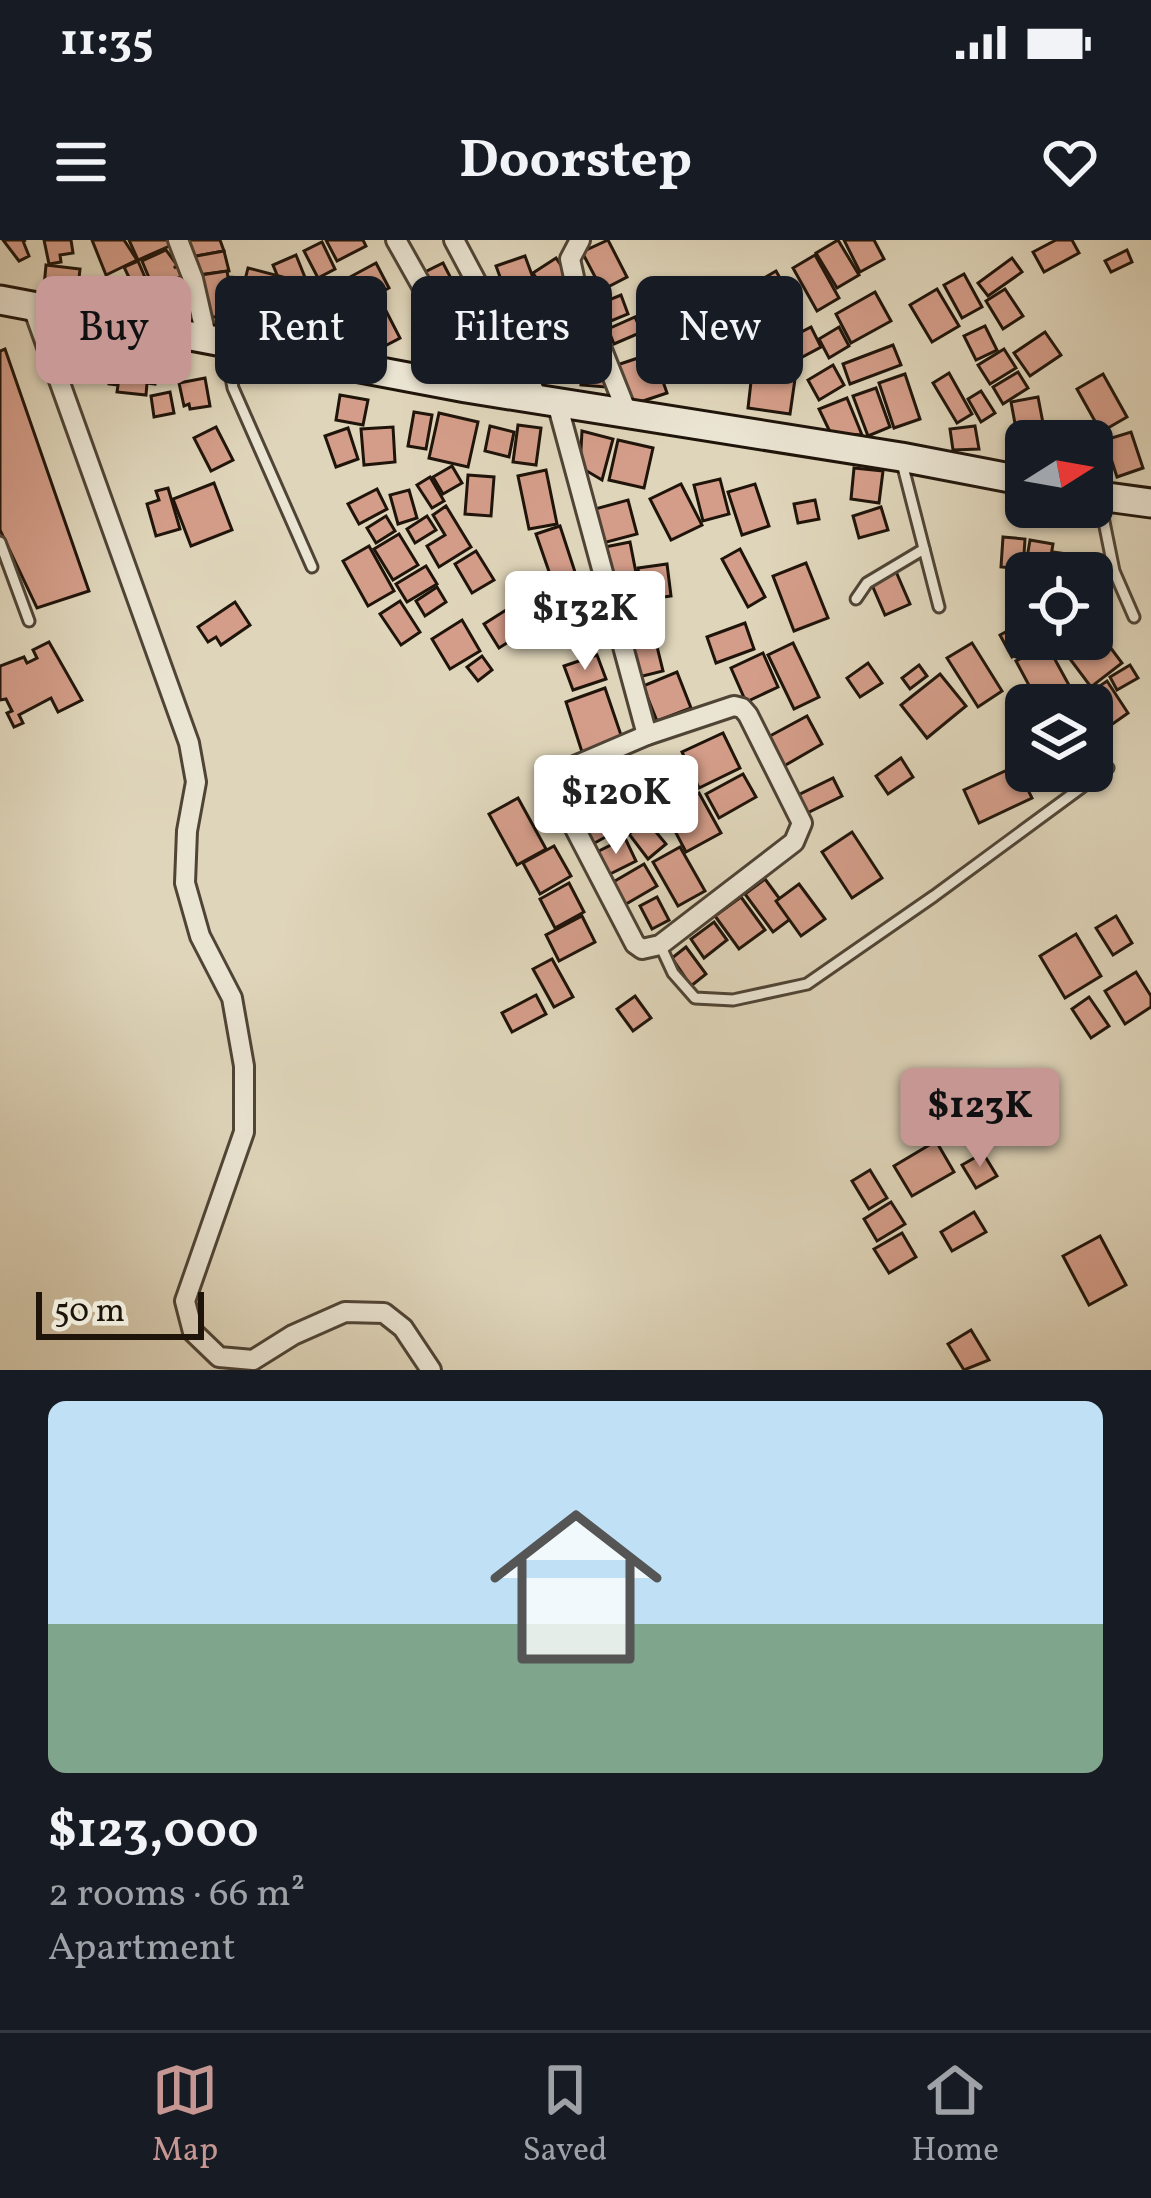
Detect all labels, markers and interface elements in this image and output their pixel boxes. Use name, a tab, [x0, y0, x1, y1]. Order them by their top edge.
text: 11:35	[60, 11, 154, 74]
text: Doorstep	[459, 125, 692, 200]
icon: menu	[48, 129, 114, 195]
icon: heart	[1037, 129, 1103, 195]
chip: Buy	[36, 276, 191, 384]
chip: Rent	[215, 276, 387, 384]
chip: Filters	[411, 276, 612, 384]
chip: New	[636, 276, 803, 384]
north arrow	[1005, 420, 1113, 528]
map controls	[1005, 420, 1113, 792]
button: locate	[1005, 552, 1113, 660]
pin: $132K	[501, 571, 669, 673]
text: $132K	[532, 583, 638, 637]
button: layers	[1005, 684, 1113, 792]
pin: $120K	[532, 755, 700, 857]
text: $120K	[561, 767, 671, 821]
pin: $123K	[896, 1068, 1064, 1170]
text: $123K	[927, 1080, 1033, 1134]
scale bar	[36, 1286, 204, 1339]
text: 50 m	[54, 1290, 125, 1336]
icon: home	[468, 1479, 684, 1695]
text: $123,000	[48, 1797, 259, 1868]
text: 2 rooms · 66 m²	[48, 1868, 305, 1922]
text: Apartment	[48, 1922, 236, 1976]
tab: Map	[152, 2057, 218, 2175]
tab: Saved	[522, 2057, 607, 2175]
tab: Home	[912, 2057, 999, 2175]

